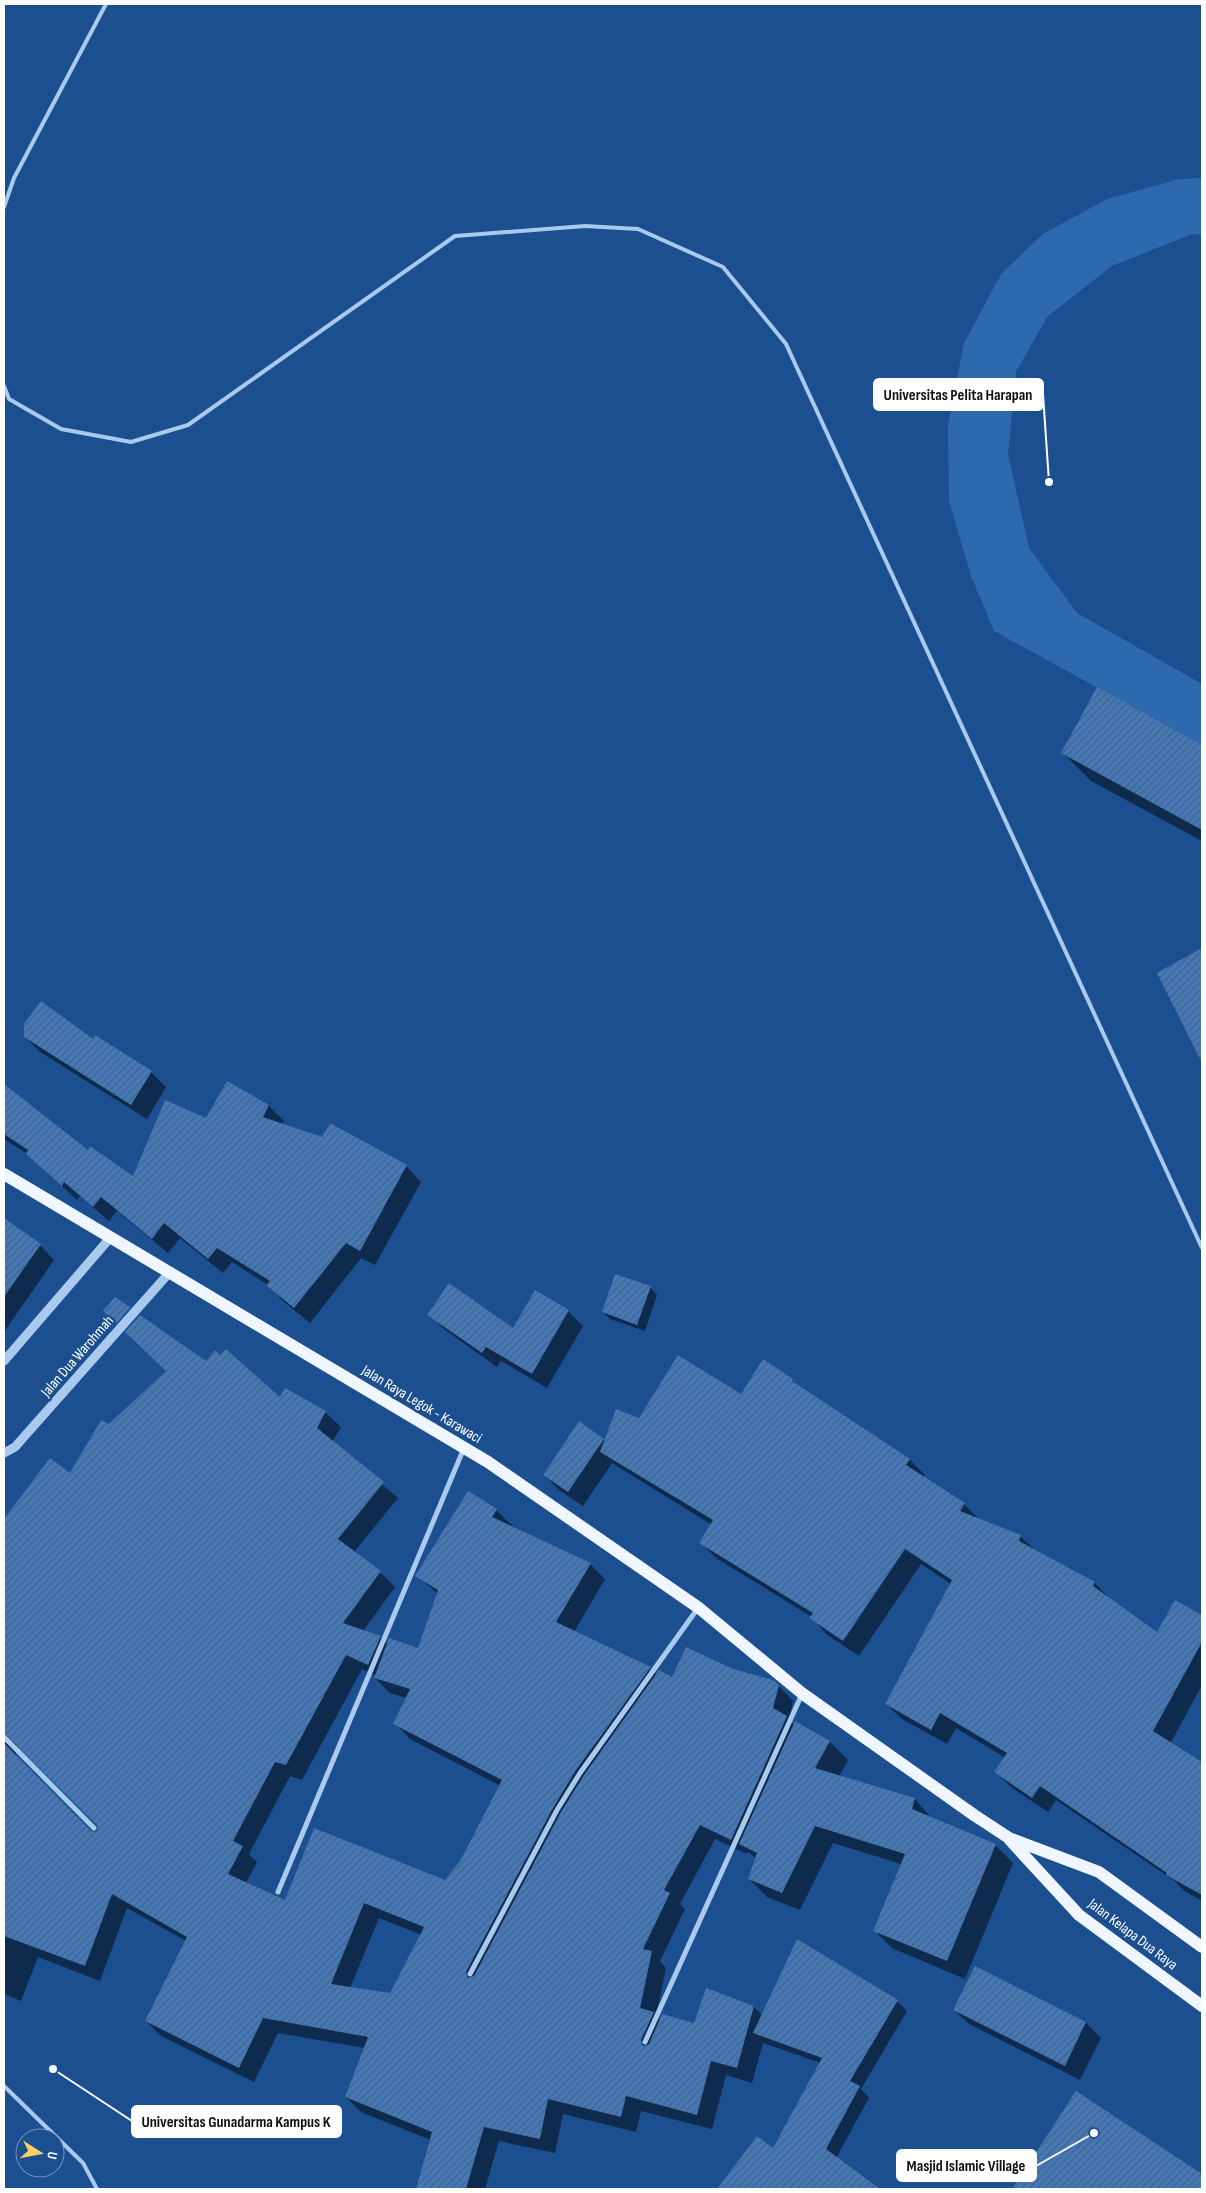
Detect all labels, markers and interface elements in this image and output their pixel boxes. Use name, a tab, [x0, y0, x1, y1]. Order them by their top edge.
callout: Universitas Pelita Harapan	[874, 379, 1043, 410]
text: Universitas Pelita Harapan	[884, 386, 1032, 405]
street label: Jalan Dua Warohmah	[36, 1312, 118, 1402]
street label: Jalan Raya Legok - Karawaci	[357, 1360, 486, 1448]
street label: Jalan Kelapa Dua Raya	[1083, 1894, 1181, 1974]
callout: Universitas Gunadarma Kampus K	[132, 2106, 341, 2137]
text: Universitas Gunadarma Kampus K	[141, 2113, 331, 2132]
north arrow	[15, 2128, 65, 2178]
text: U	[43, 2150, 61, 2161]
callout: Masjid Islamic Village	[897, 2150, 1036, 2181]
text: Masjid Islamic Village	[907, 2157, 1026, 2176]

